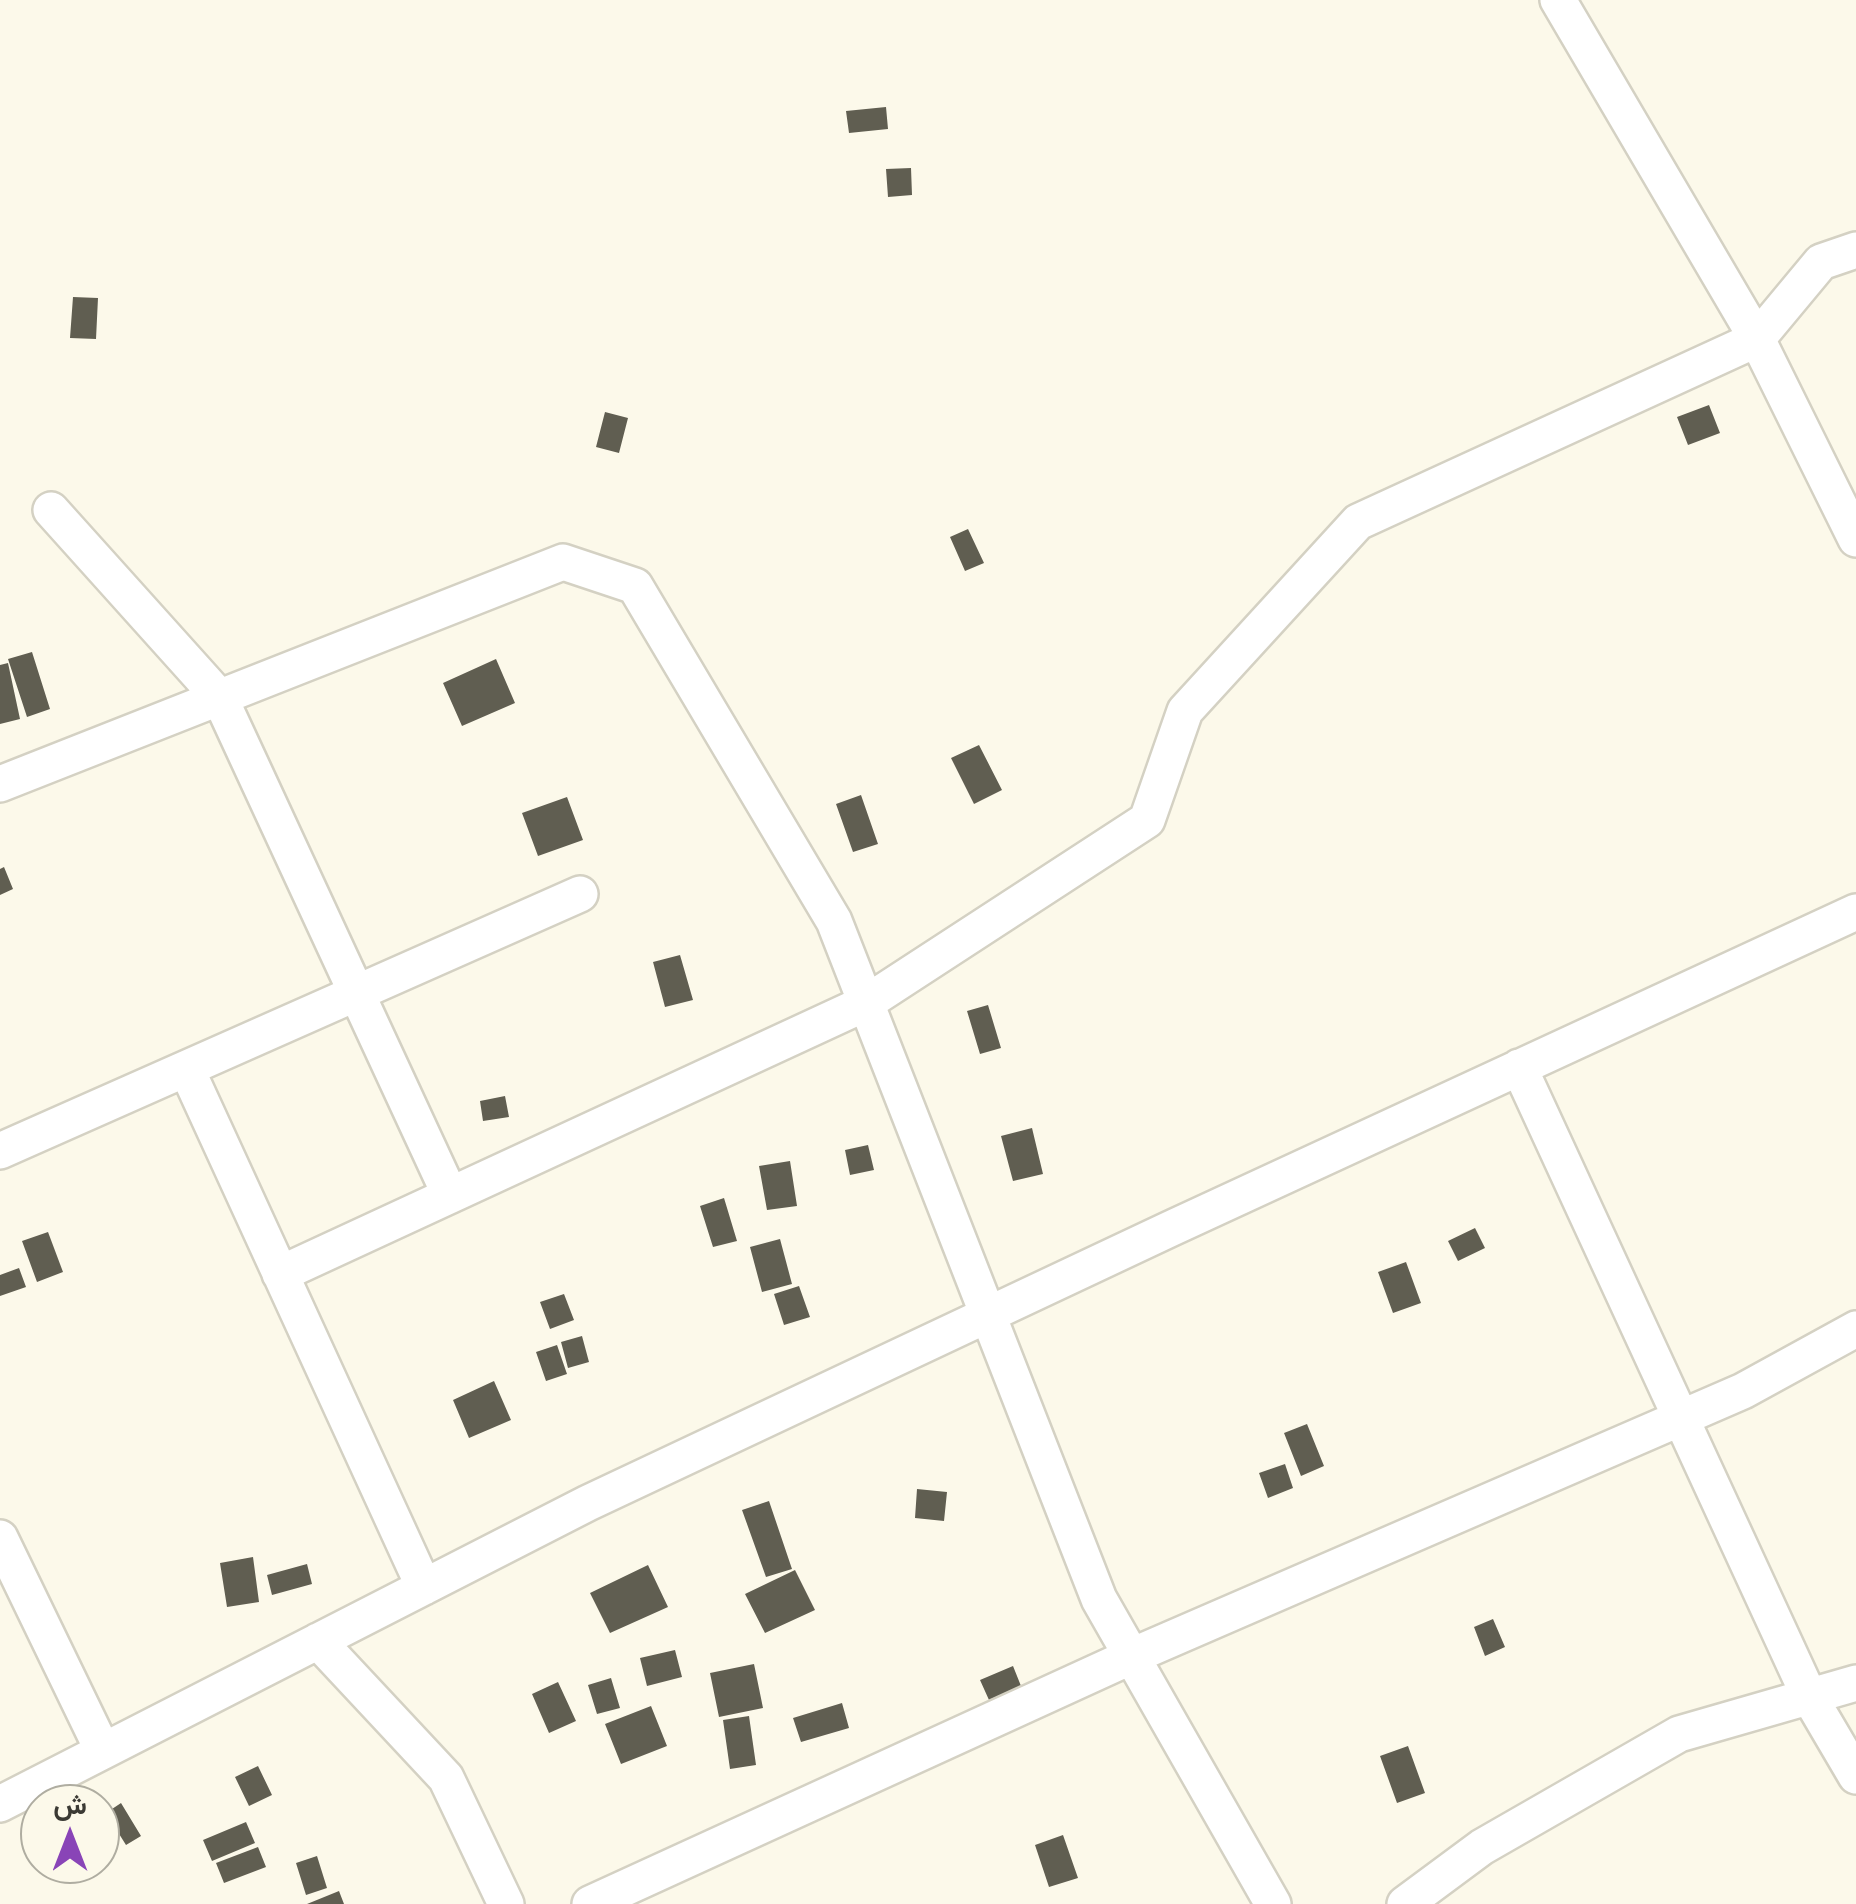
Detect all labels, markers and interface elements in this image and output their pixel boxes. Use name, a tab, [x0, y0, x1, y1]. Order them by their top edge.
north arrow	[20, 1784, 120, 1884]
text: ش	[53, 1789, 87, 1822]

